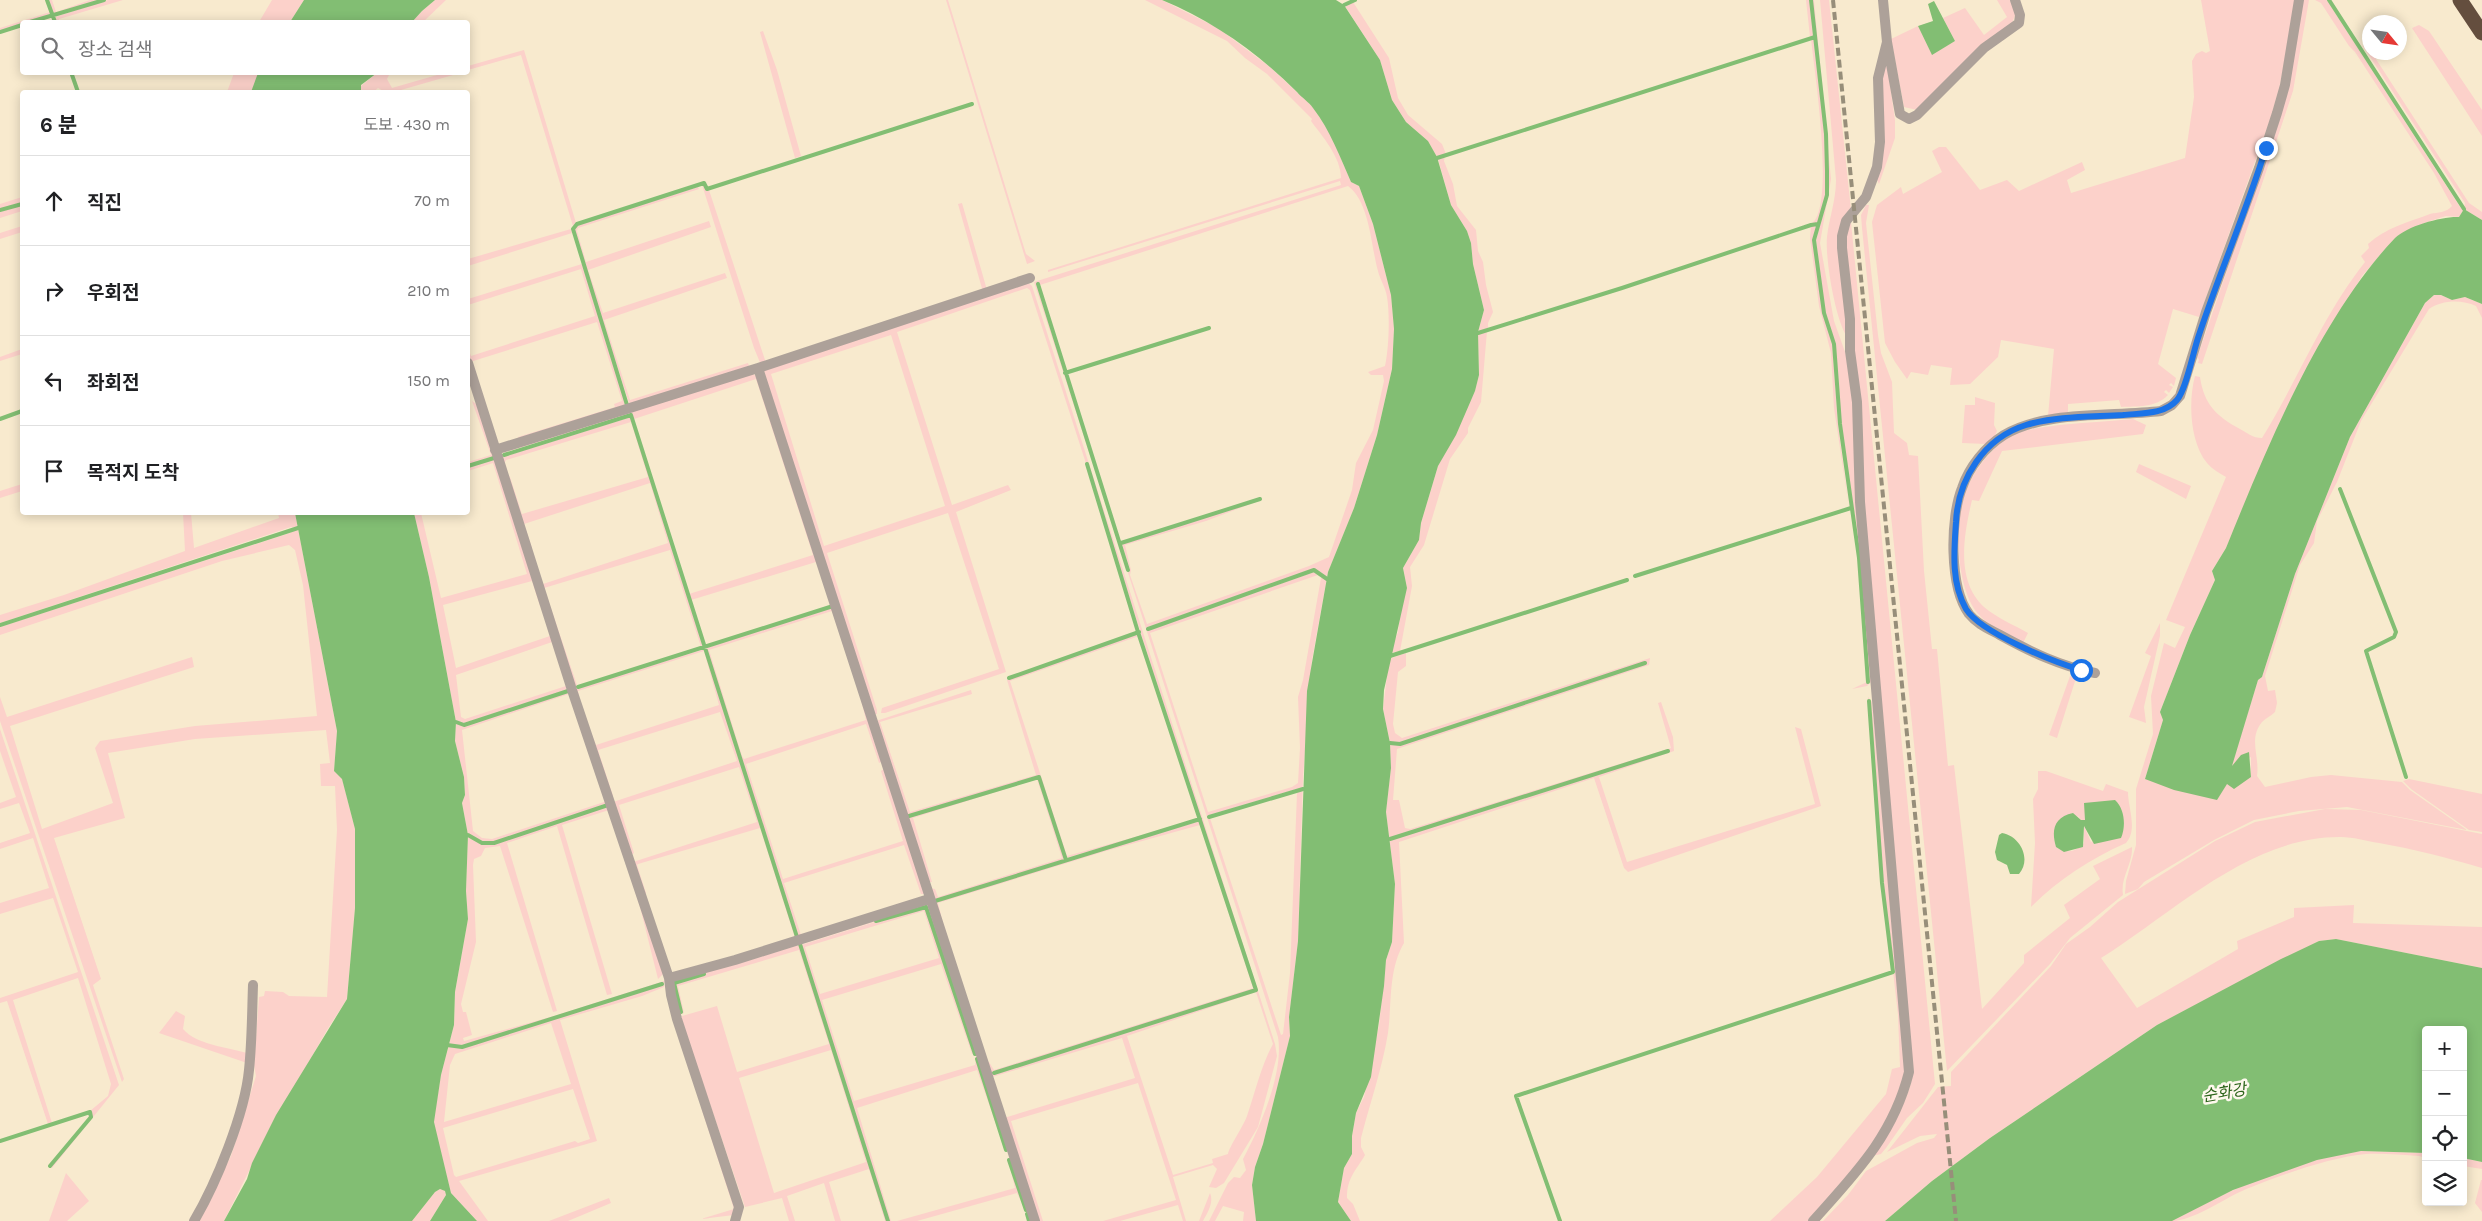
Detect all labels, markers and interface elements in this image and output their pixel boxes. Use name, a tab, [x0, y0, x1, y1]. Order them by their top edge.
north arrow	[2362, 15, 2407, 60]
search box	[20, 20, 470, 75]
icon: search	[38, 34, 66, 62]
text: 장소 검색	[78, 39, 152, 61]
text: 6 분	[40, 113, 77, 137]
text: 도보 · 430 m	[363, 115, 450, 134]
route end	[2255, 137, 2278, 160]
icon: ahead	[40, 187, 68, 215]
text: 70 m	[414, 191, 450, 210]
text: 직진	[87, 192, 122, 214]
icon: right	[40, 277, 68, 305]
text: 210 m	[407, 281, 450, 300]
text: 우회전	[87, 282, 139, 304]
icon: left	[40, 367, 68, 395]
text: 150 m	[407, 371, 450, 390]
text: 좌회전	[87, 372, 139, 394]
icon: arrive	[40, 457, 68, 485]
text: 목적지 도착	[87, 462, 179, 484]
route start	[2070, 659, 2093, 682]
map controls	[2422, 1026, 2467, 1206]
button: +	[2422, 1026, 2467, 1071]
button: −	[2422, 1071, 2467, 1116]
water label: 순화강	[2201, 1079, 2250, 1106]
button: locate	[2422, 1116, 2467, 1161]
button: layers	[2422, 1161, 2467, 1206]

